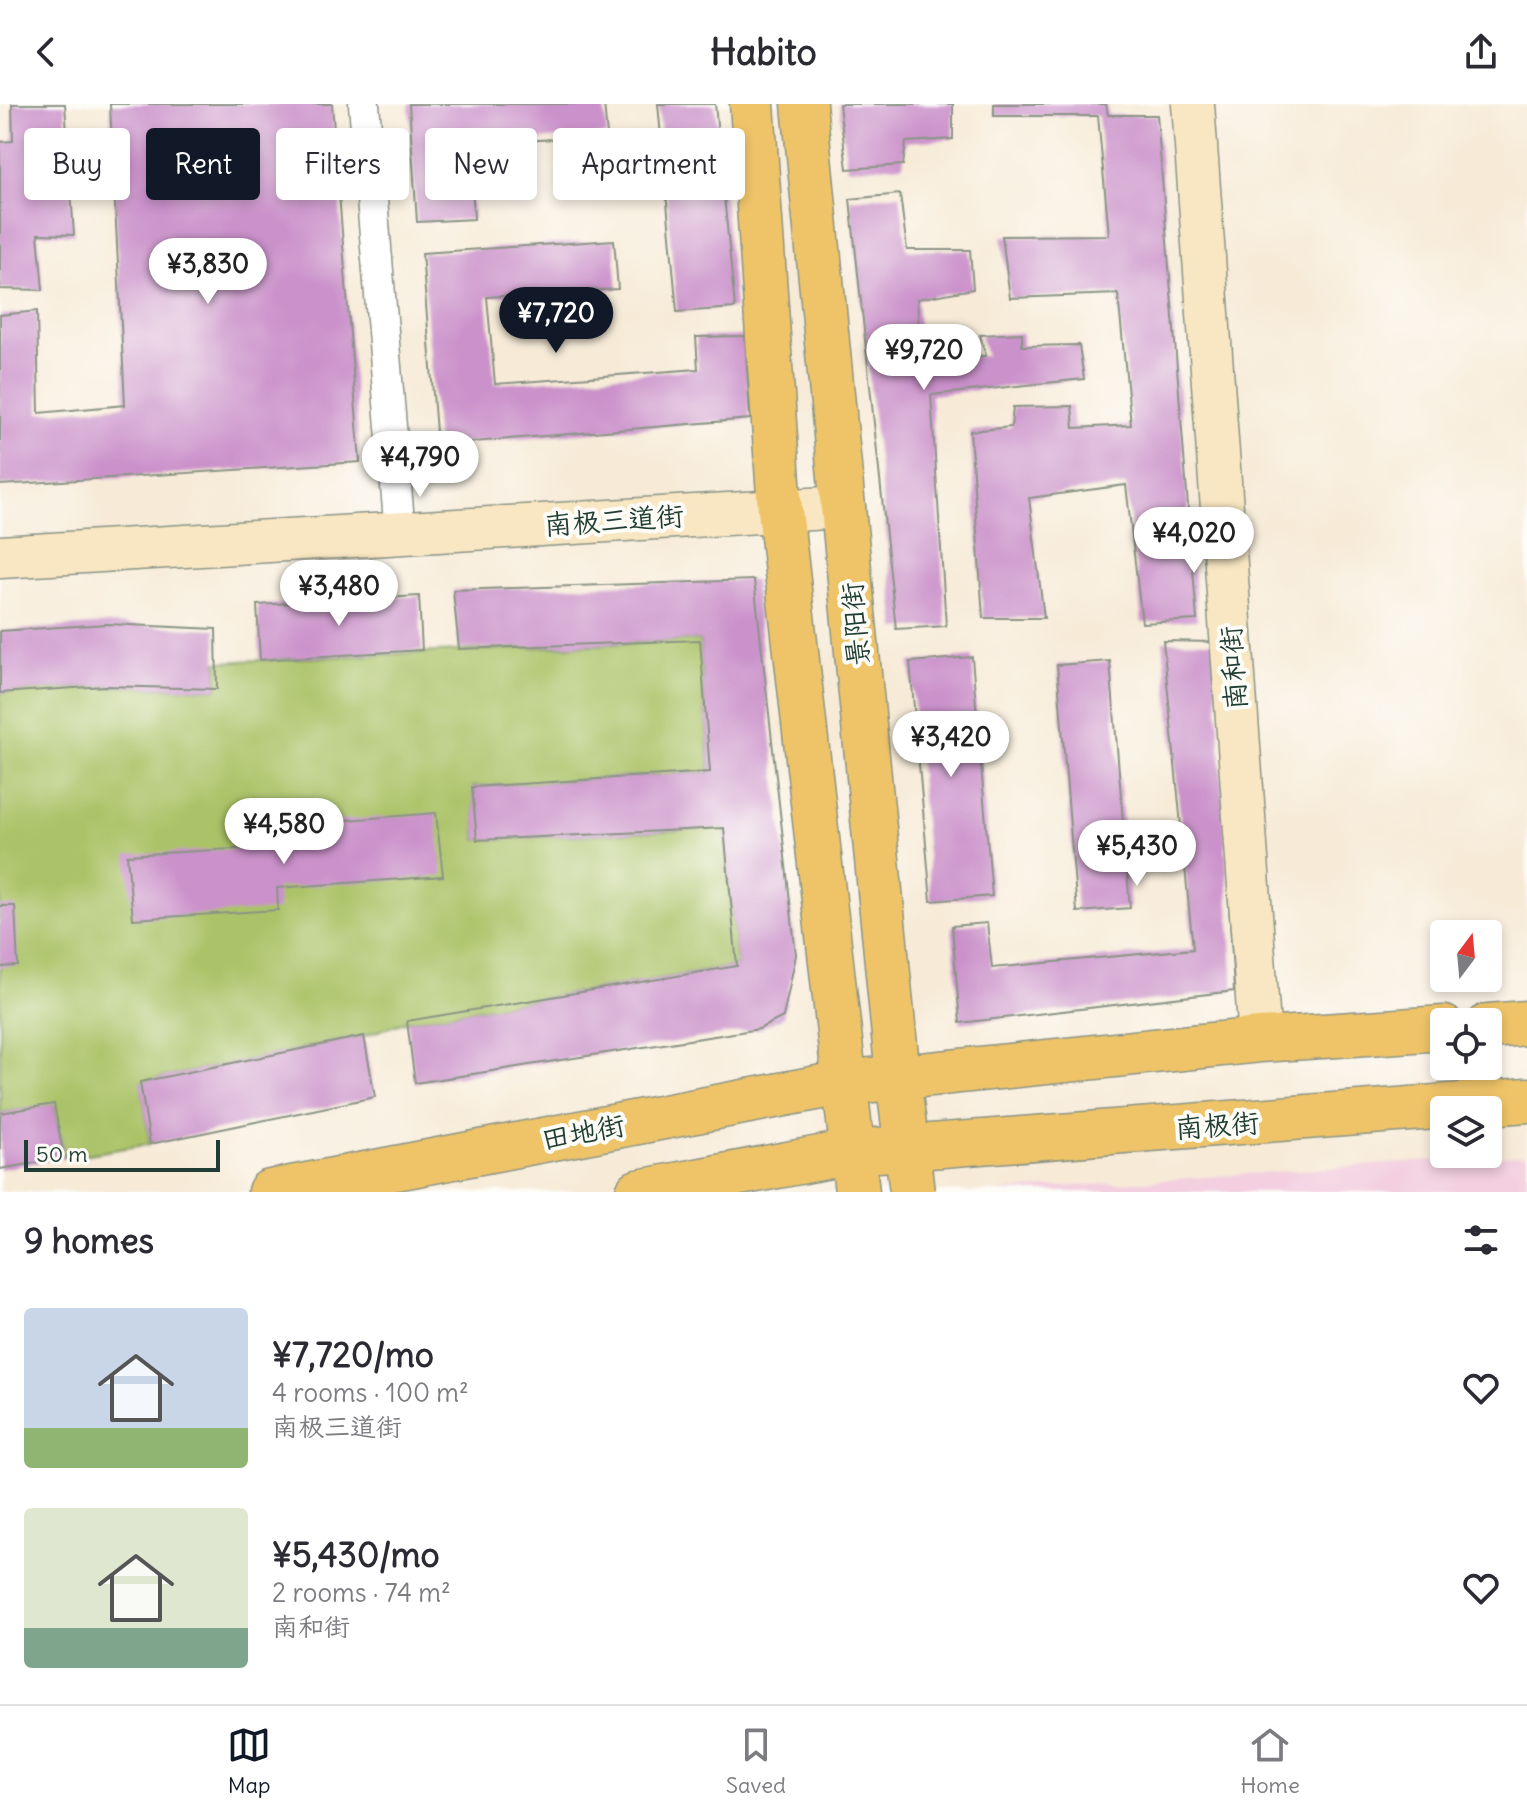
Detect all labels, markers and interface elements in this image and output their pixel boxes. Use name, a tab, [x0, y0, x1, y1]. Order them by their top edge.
icon: back	[24, 30, 68, 74]
text: Habito	[710, 30, 817, 75]
icon: share	[1459, 30, 1503, 74]
chip: Buy	[24, 128, 130, 200]
chip: Rent	[146, 128, 260, 200]
chip: Filters	[276, 128, 409, 200]
chip: New	[425, 128, 537, 200]
chip: Apartment	[553, 128, 745, 200]
pin: ¥3,830	[143, 238, 273, 306]
text: ¥3,830	[167, 247, 249, 280]
pin: ¥7,720	[491, 287, 621, 355]
text: ¥7,720	[517, 296, 595, 329]
pin: ¥9,720	[859, 324, 989, 392]
text: ¥9,720	[884, 333, 964, 366]
pin: ¥4,790	[355, 431, 485, 499]
text: ¥4,790	[380, 440, 460, 473]
street label: 南极三道街	[543, 497, 685, 543]
pin: ¥4,020	[1129, 507, 1259, 575]
text: ¥4,020	[1152, 516, 1236, 549]
pin: ¥3,480	[274, 560, 404, 628]
text: ¥3,480	[298, 569, 380, 602]
street label: 景阳街	[833, 581, 877, 667]
street label: 南和街	[1212, 625, 1254, 711]
pin: ¥3,420	[886, 711, 1016, 779]
text: ¥3,420	[910, 720, 992, 753]
pin: ¥4,580	[219, 798, 349, 866]
text: ¥4,580	[243, 807, 325, 840]
pin: ¥5,430	[1072, 820, 1202, 888]
text: ¥5,430	[1096, 829, 1178, 862]
north arrow	[1430, 920, 1502, 992]
map controls	[1430, 920, 1502, 1168]
button: locate	[1430, 1008, 1502, 1080]
button: layers	[1430, 1096, 1502, 1168]
street label: 南极街	[1174, 1104, 1260, 1146]
street label: 田地街	[538, 1106, 628, 1158]
scale bar	[24, 1136, 220, 1172]
text: 50 m	[36, 1140, 88, 1168]
icon: filters	[1459, 1218, 1503, 1262]
text: 9 homes	[24, 1219, 154, 1262]
text: ¥7,720/mo	[272, 1333, 434, 1376]
icon: home	[88, 1340, 184, 1436]
icon: heart	[1459, 1366, 1503, 1410]
text: 4 rooms · 100 m²	[272, 1376, 469, 1409]
text: 南极三道街	[272, 1410, 402, 1443]
text: ¥5,430/mo	[272, 1533, 440, 1576]
icon: home	[88, 1540, 184, 1636]
icon: heart	[1459, 1566, 1503, 1610]
text: 2 rooms · 74 m²	[272, 1576, 451, 1609]
text: 南和街	[272, 1610, 350, 1643]
tab: Map	[227, 1723, 271, 1799]
tab: Saved	[726, 1723, 786, 1799]
tab: Home	[1240, 1723, 1300, 1799]

